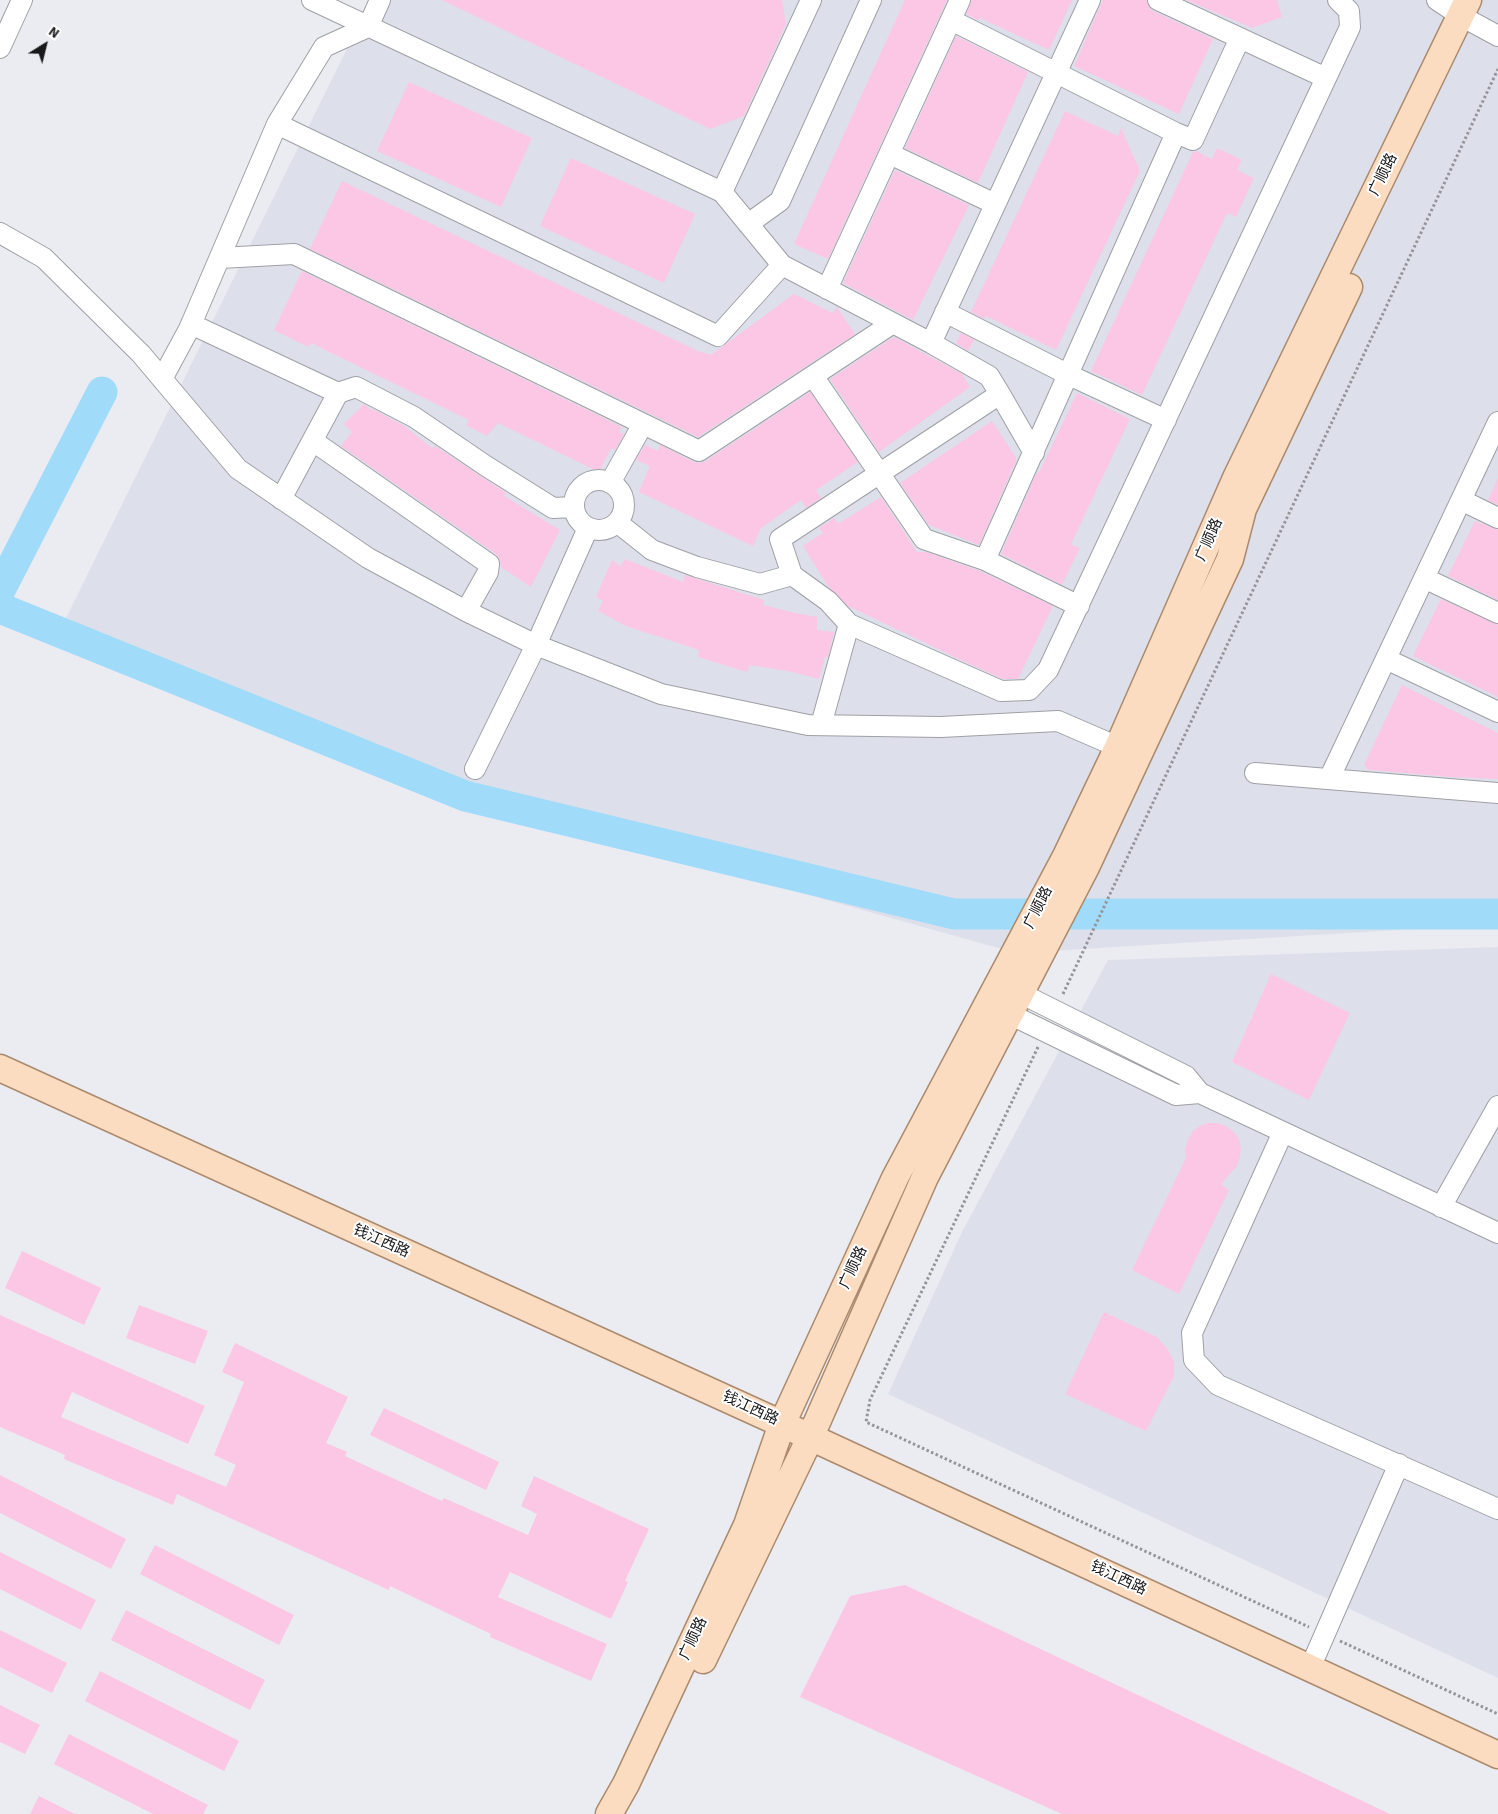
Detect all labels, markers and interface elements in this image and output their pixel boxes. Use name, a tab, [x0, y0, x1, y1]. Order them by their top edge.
north arrow	[20, 20, 70, 70]
text: N	[44, 22, 63, 44]
street label: 广顺路	[1366, 151, 1402, 199]
street label: 广顺路	[1193, 516, 1227, 564]
street label: 广顺路	[1021, 884, 1057, 932]
street label: 钱江西路	[350, 1222, 412, 1262]
street label: 广顺路	[836, 1244, 872, 1292]
street label: 钱江西路	[719, 1388, 781, 1430]
street label: 钱江西路	[1087, 1558, 1149, 1600]
street label: 广顺路	[676, 1615, 712, 1663]

